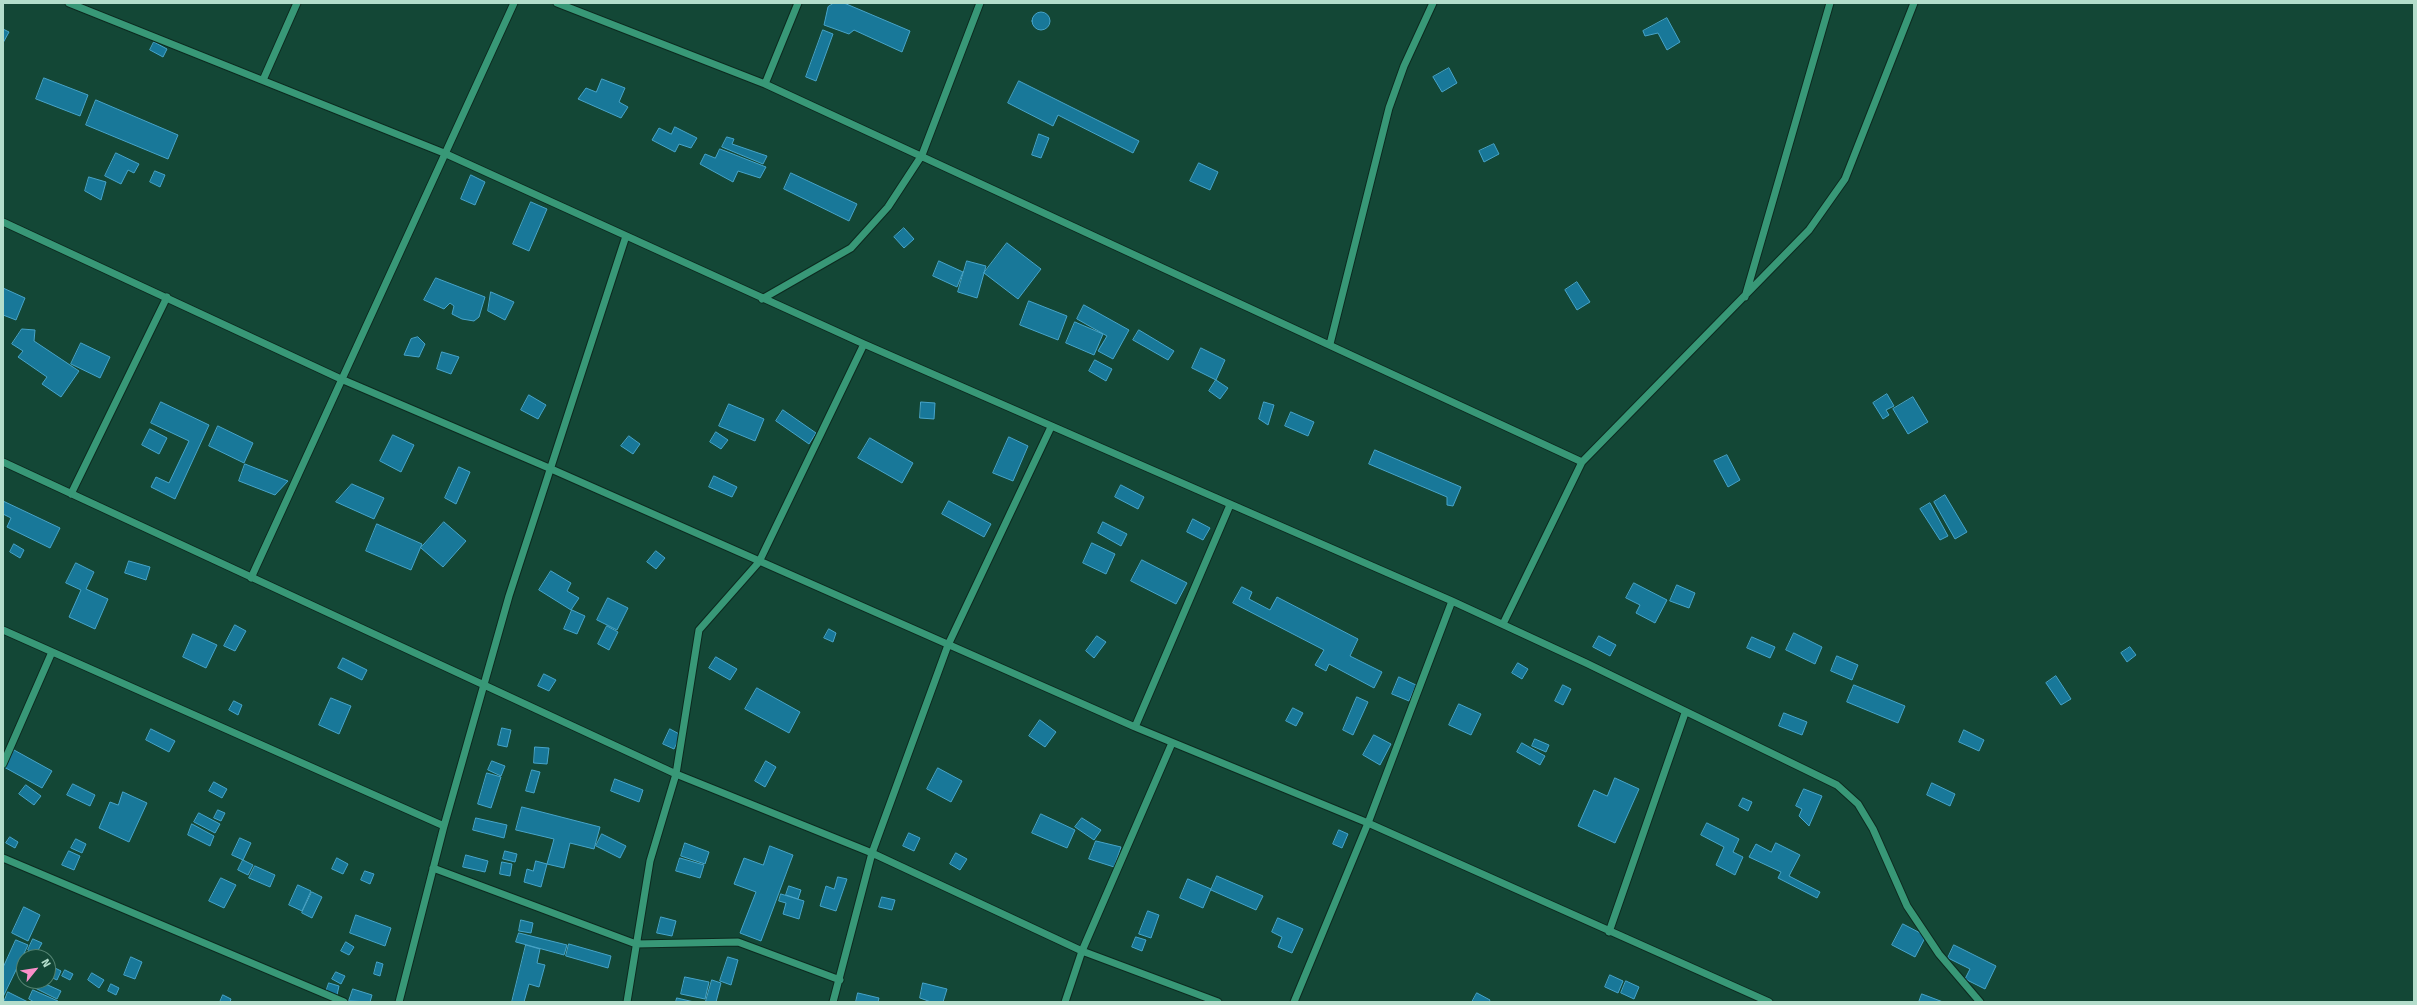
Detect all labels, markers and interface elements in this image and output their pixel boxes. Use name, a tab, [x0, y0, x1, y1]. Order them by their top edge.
north arrow	[16, 949, 56, 989]
text: N	[39, 957, 53, 970]

